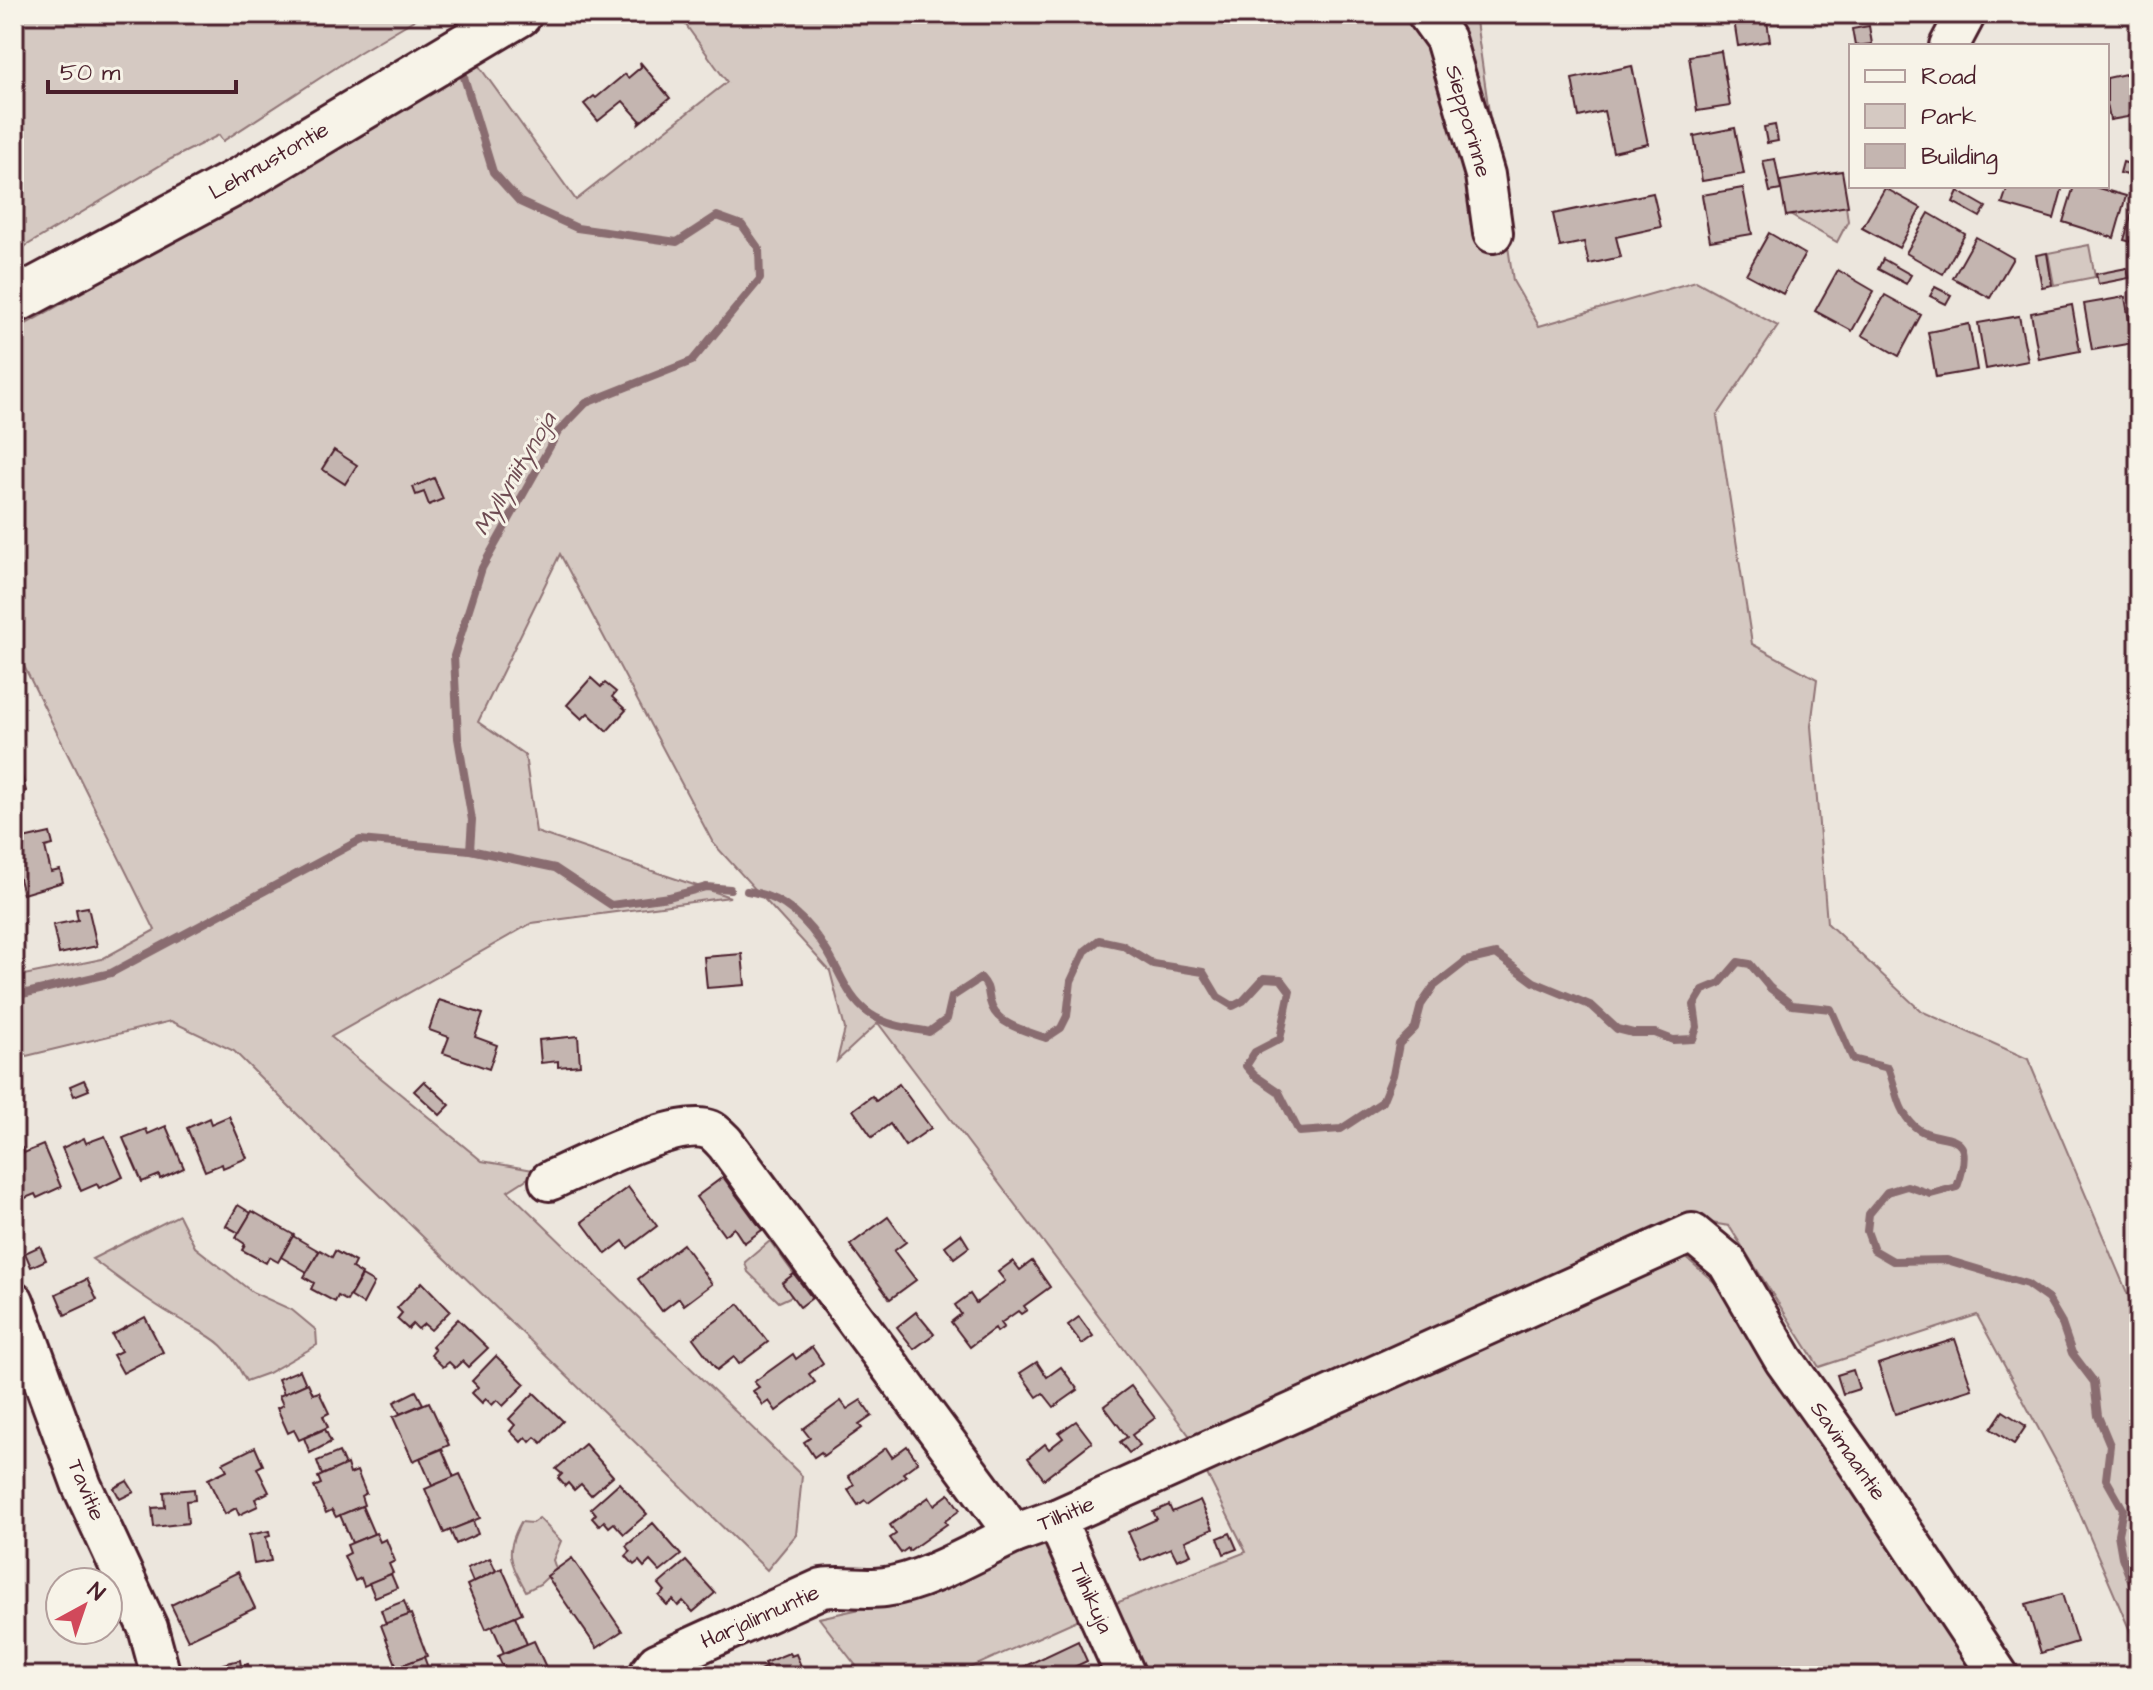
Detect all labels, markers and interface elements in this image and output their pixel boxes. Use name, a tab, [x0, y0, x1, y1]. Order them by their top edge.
scale bar	[48, 44, 236, 94]
legend	[1849, 44, 2109, 188]
text: 50 m	[60, 56, 121, 90]
text: Road	[1921, 60, 1976, 94]
street label: Siepporinne	[1437, 61, 1499, 181]
text: Park	[1921, 100, 1977, 134]
street label: Lehmustontie	[203, 114, 335, 208]
text: Building	[1921, 140, 1998, 175]
water label: Myllyniitynoja	[465, 405, 566, 542]
street label: Savimaantie	[1802, 1395, 1894, 1507]
street label: Tavitie	[59, 1455, 113, 1525]
street label: Tilhitie	[1033, 1488, 1099, 1540]
street label: Tilhikuja	[1062, 1558, 1120, 1638]
north arrow	[44, 1566, 124, 1646]
text: N	[81, 1576, 111, 1608]
street label: Harjalinnuntie	[696, 1577, 824, 1657]

